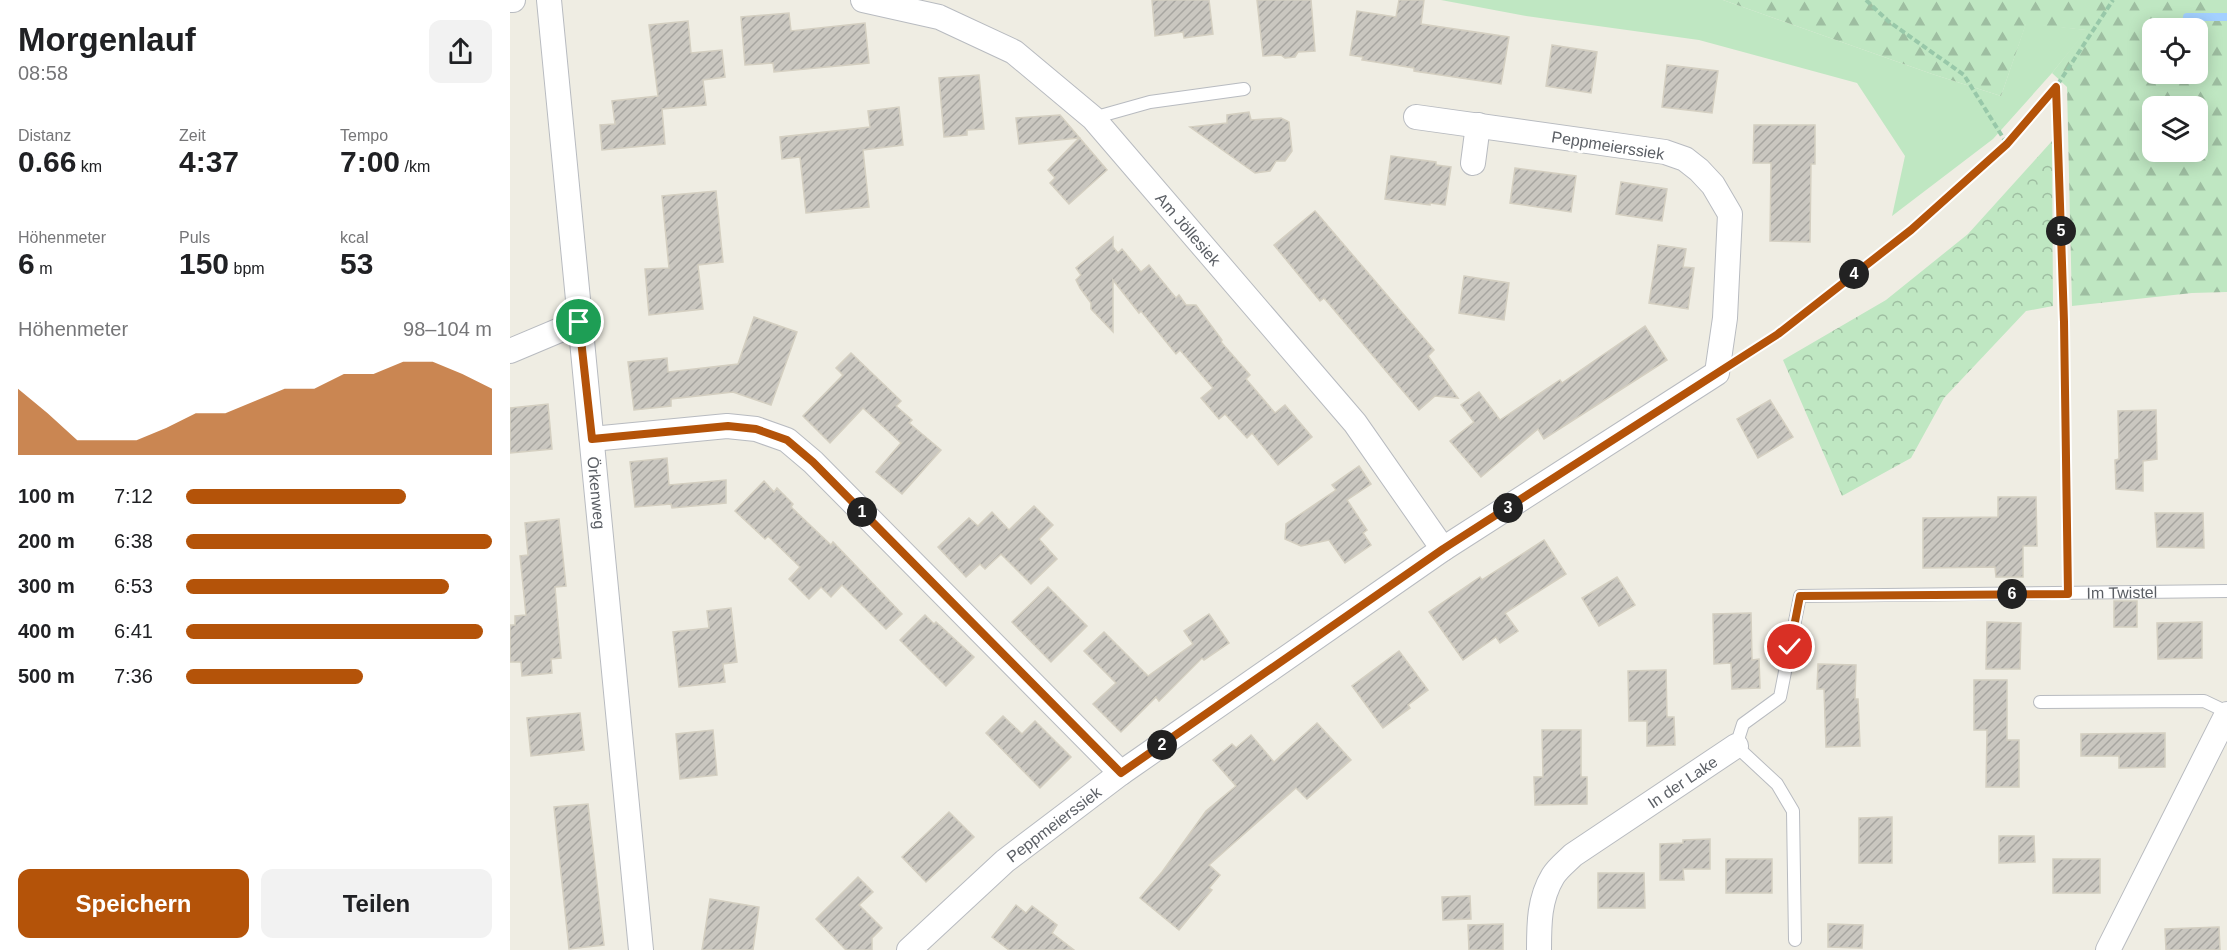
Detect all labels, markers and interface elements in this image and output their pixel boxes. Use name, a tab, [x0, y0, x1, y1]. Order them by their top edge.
map controls	[2142, 18, 2208, 162]
button: locate	[2142, 18, 2208, 84]
button: share	[429, 20, 492, 83]
text: Morgenlauf	[18, 21, 196, 58]
text: 08:58	[18, 62, 68, 84]
button: layers	[2142, 96, 2208, 162]
text: Distanz	[18, 127, 71, 144]
text: Zeit	[179, 127, 206, 144]
text: Tempo	[340, 127, 388, 144]
street label: Peppmeierssiek	[1550, 128, 1666, 163]
text: 0.66	[18, 145, 76, 178]
text: 4:37	[179, 145, 239, 178]
text: 7:00	[340, 145, 400, 178]
text: km	[76, 158, 102, 175]
text: /km	[400, 158, 430, 175]
street label: Am Jöllesiek	[1152, 190, 1224, 270]
pin: 5	[2046, 216, 2076, 246]
text: 5	[2057, 222, 2065, 239]
text: Höhenmeter	[18, 229, 106, 246]
text: Puls	[179, 229, 210, 246]
text: kcal	[340, 229, 368, 246]
text: 6	[18, 247, 35, 280]
text: 150	[179, 247, 229, 280]
text: 53	[340, 247, 373, 280]
pin: 4	[1839, 259, 1869, 289]
text: m	[35, 260, 52, 277]
text: bpm	[229, 260, 265, 277]
text: 4	[1850, 265, 1858, 282]
pin	[553, 296, 604, 347]
icon: arrive	[562, 305, 595, 338]
text: Höhenmeter	[18, 318, 128, 340]
text: 98–104 m	[403, 318, 492, 340]
street label: Örkenweg	[584, 456, 608, 530]
text: 100 m	[18, 485, 75, 507]
text: 7:12	[114, 485, 153, 507]
pin: 3	[1493, 493, 1523, 523]
pin: 1	[847, 497, 877, 527]
text: 3	[1504, 499, 1512, 516]
text: 1	[858, 503, 866, 520]
text: 200 m	[18, 530, 75, 552]
text: 6:38	[114, 530, 153, 552]
text: 300 m	[18, 575, 75, 597]
text: 6:53	[114, 575, 153, 597]
pin: 6	[1997, 579, 2027, 609]
street label: Im Twistel	[2086, 584, 2157, 602]
text: 6	[2008, 585, 2016, 602]
text: 400 m	[18, 620, 75, 642]
text: 6:41	[114, 620, 153, 642]
pin	[1764, 621, 1815, 672]
icon: check	[1773, 630, 1806, 663]
text: 500 m	[18, 665, 75, 687]
text: 7:36	[114, 665, 153, 687]
pin: 2	[1147, 730, 1177, 760]
text: 2	[1158, 736, 1166, 753]
street label: In der Lake	[1645, 753, 1721, 812]
street label: Peppmeierssiek	[1003, 783, 1105, 866]
button: Speichern	[18, 869, 249, 938]
button: Teilen	[261, 869, 492, 938]

